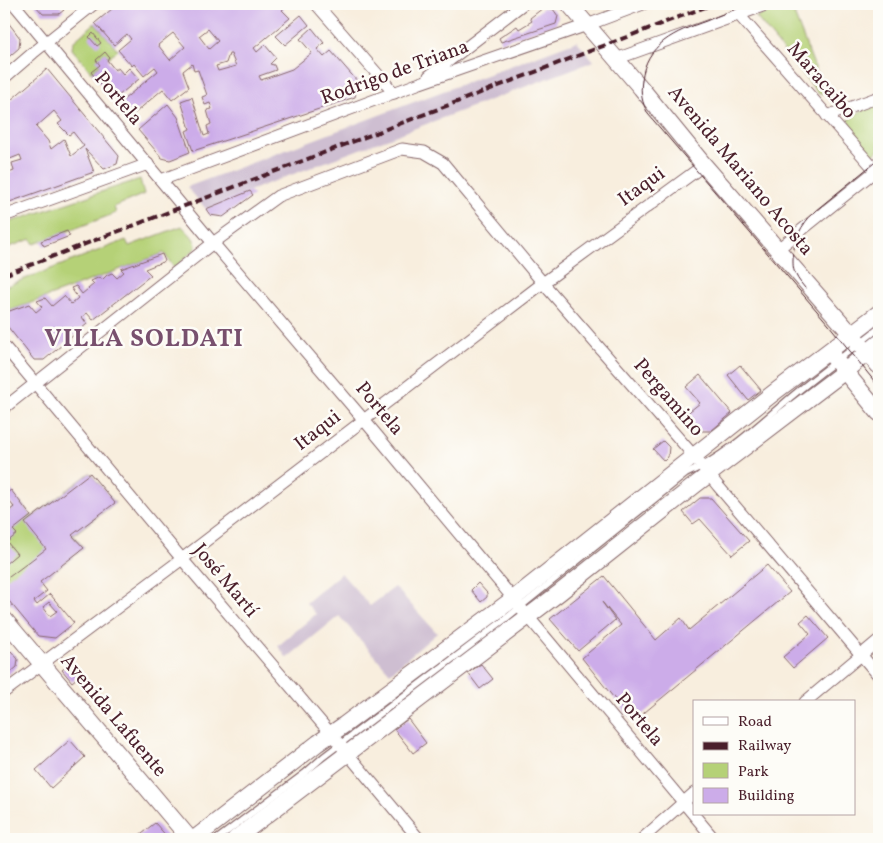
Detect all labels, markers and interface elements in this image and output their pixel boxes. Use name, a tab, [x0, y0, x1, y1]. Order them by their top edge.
street label: Rodrigo de Triana	[317, 33, 473, 113]
street label: Maracaibo	[780, 37, 862, 125]
street label: Portela	[87, 66, 149, 132]
street label: Avenida Mariano Acosta	[660, 80, 820, 262]
street label: Itaqui	[613, 160, 671, 214]
district label: VILLA SOLDATI	[44, 322, 244, 357]
street label: Pergamino	[626, 353, 710, 443]
street label: Portela	[348, 376, 410, 442]
street label: Itaqui	[289, 404, 347, 458]
street label: José Martí	[186, 538, 264, 624]
street label: Avenida Lafuente	[53, 648, 173, 784]
street label: Portela	[608, 687, 670, 753]
legend	[693, 700, 856, 816]
text: Road	[738, 712, 772, 733]
text: Railway	[738, 736, 791, 757]
text: Park	[738, 762, 769, 783]
text: Building	[738, 786, 795, 807]

